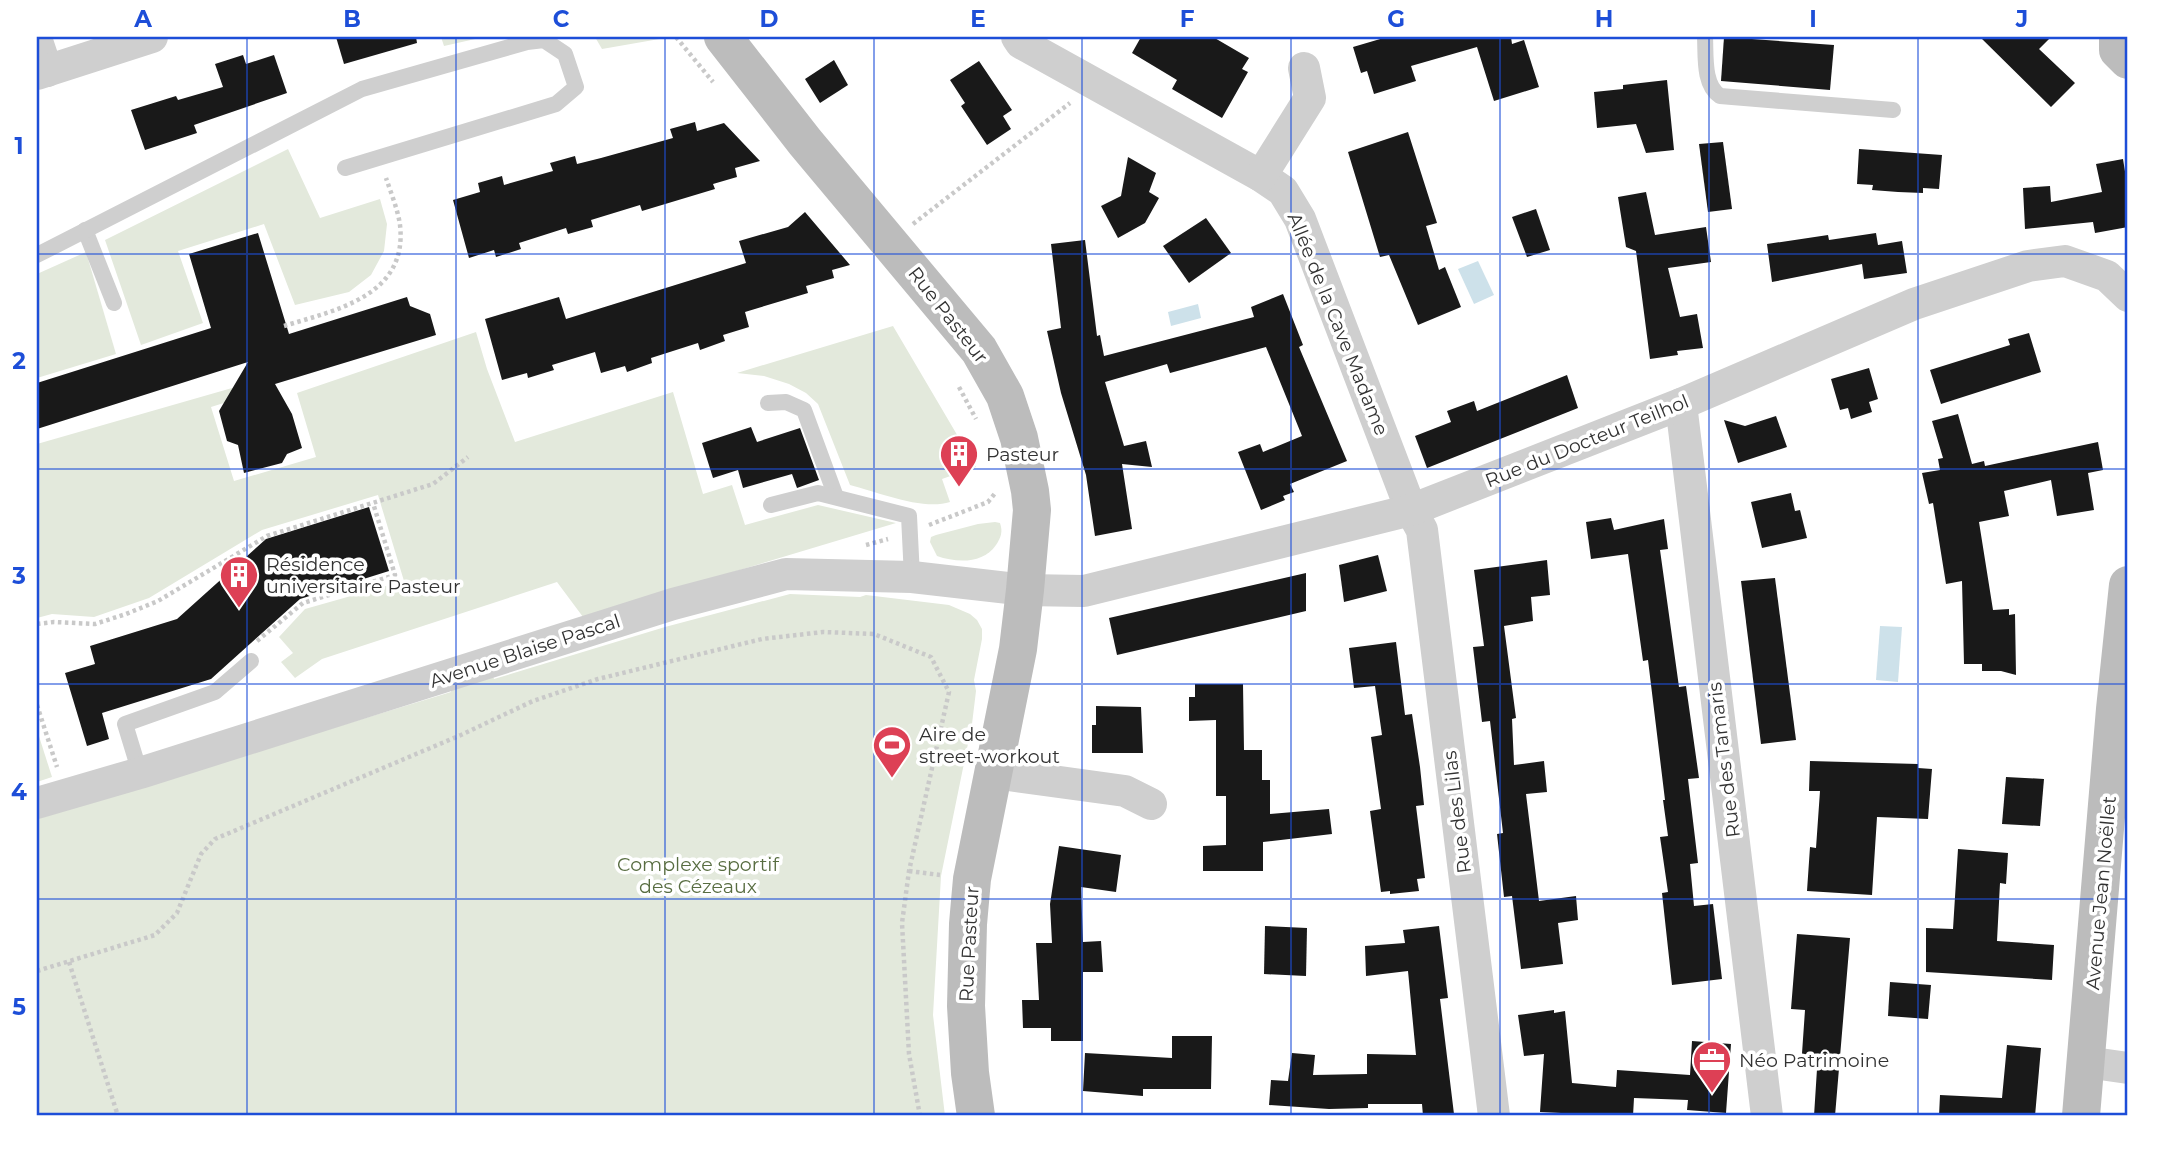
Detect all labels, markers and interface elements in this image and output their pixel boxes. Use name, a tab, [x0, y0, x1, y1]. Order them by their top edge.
text: A	[133, 5, 152, 33]
text: B	[343, 5, 361, 33]
text: C	[553, 5, 570, 33]
text: D	[760, 5, 779, 33]
text: E	[970, 5, 986, 33]
text: F	[1180, 5, 1195, 33]
text: G	[1387, 5, 1405, 33]
text: H	[1595, 5, 1613, 33]
text: I	[1809, 5, 1817, 33]
text: J	[2015, 5, 2028, 33]
text: 1	[14, 132, 24, 160]
street label: Allée de la Cave Madame	[1283, 209, 1393, 439]
street label: Rue Pasteur	[903, 262, 993, 368]
text: 2	[12, 347, 26, 375]
street label: Rue du Docteur Teilhol	[1482, 390, 1692, 492]
building icon: Pasteur	[938, 433, 980, 488]
place label: Pasteur	[986, 443, 1059, 466]
place label: Résidence universitaire Pasteur	[266, 553, 461, 598]
building icon: Résidence universitaire Pasteur	[218, 554, 260, 609]
text: 3	[11, 562, 26, 590]
street label: Avenue Blaise Pascal	[427, 609, 623, 693]
street label: Rue des Tamaris	[1703, 681, 1745, 839]
place label: Aire de street-workout	[919, 723, 1060, 768]
sports icon: Aire de street-workout	[871, 724, 913, 779]
street label: Rue des Lilas	[1438, 749, 1476, 875]
text: 4	[11, 778, 27, 806]
street label: Avenue Jean Noëllet	[2081, 795, 2121, 991]
park label: Complexe sportif des Cézeaux	[617, 853, 780, 898]
street label: Rue Pasteur	[954, 885, 984, 1003]
text: 5	[12, 993, 26, 1021]
office icon: Néo Patrimoine	[1691, 1039, 1733, 1094]
place label: Néo Patrimoine	[1739, 1049, 1889, 1072]

